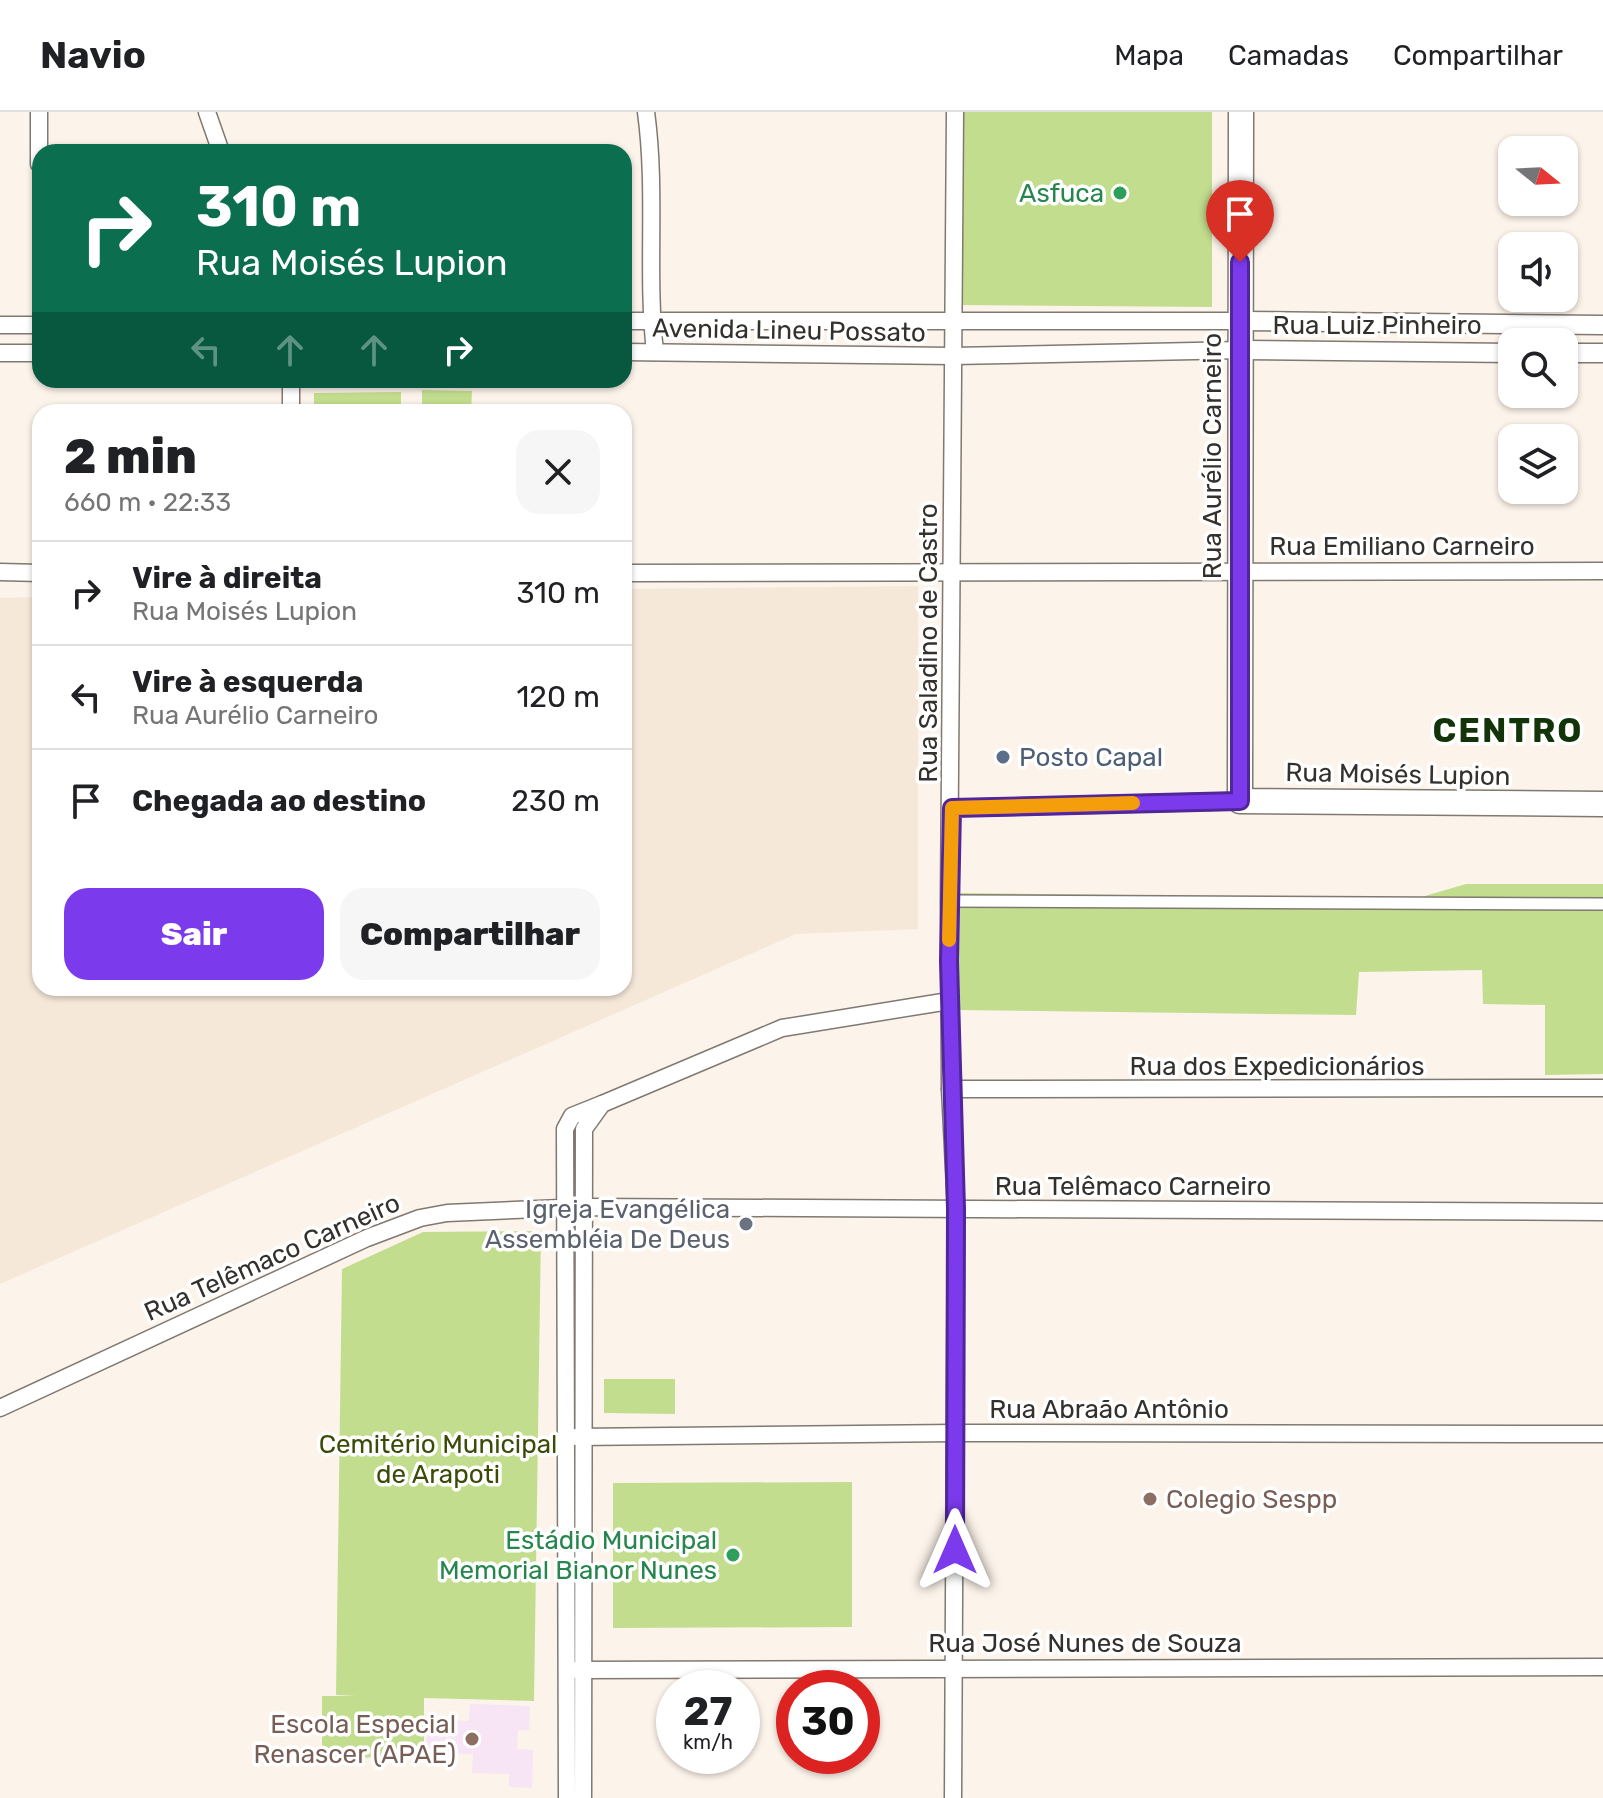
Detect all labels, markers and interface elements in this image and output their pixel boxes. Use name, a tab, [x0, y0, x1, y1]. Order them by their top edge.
text: Navio	[40, 32, 146, 78]
text: Mapa	[1114, 39, 1184, 72]
text: Camadas	[1228, 39, 1349, 72]
text: Compartilhar	[1393, 39, 1563, 72]
north arrow	[1498, 136, 1578, 216]
map controls	[1498, 136, 1578, 504]
text: 310 m	[196, 174, 361, 240]
icon: right	[64, 176, 168, 280]
place label: Asfuca	[1019, 178, 1104, 209]
pin	[1206, 180, 1274, 262]
marker: Asfuca	[1111, 184, 1129, 202]
icon: arrive	[1218, 192, 1262, 236]
button: sound	[1498, 232, 1578, 312]
text: Rua Moisés Lupion	[196, 241, 508, 284]
street label: Rua Luiz Pinheiro	[1272, 310, 1482, 341]
street label: Avenida Lineu Possato	[652, 313, 926, 348]
icon: left	[184, 328, 228, 372]
icon: ahead	[268, 328, 312, 372]
icon: ahead	[352, 328, 396, 372]
icon: right	[436, 328, 480, 372]
button: search	[1498, 328, 1578, 408]
street label: Rua Aurélio Carneiro	[1197, 333, 1228, 579]
button: layers	[1498, 424, 1578, 504]
text: 2 min	[64, 428, 197, 485]
button: close	[516, 430, 600, 514]
text: 660 m · 22:33	[64, 487, 231, 518]
street label: Rua Saladino de Castro	[913, 503, 944, 783]
street label: Rua Emiliano Carneiro	[1269, 531, 1535, 562]
text: Vire à direita	[132, 560, 322, 596]
icon: right	[64, 571, 108, 615]
text: 310 m	[517, 575, 600, 611]
text: Rua Moisés Lupion	[132, 596, 357, 627]
text: Vire à esquerda	[132, 664, 363, 700]
icon: left	[64, 675, 108, 719]
text: 120 m	[516, 679, 600, 715]
text: Rua Aurélio Carneiro	[132, 700, 378, 731]
district label: CENTRO	[1432, 710, 1584, 751]
place label: Posto Capal	[1019, 742, 1163, 773]
marker: Posto Capal	[994, 748, 1012, 766]
street label: Rua Moisés Lupion	[1285, 757, 1511, 792]
icon: arrive	[64, 779, 108, 823]
text: Chegada ao destino	[132, 783, 426, 819]
text: 230 m	[511, 783, 600, 819]
button: Sair	[64, 888, 324, 980]
button: Compartilhar	[340, 888, 600, 980]
street label: Rua dos Expedicionários	[1129, 1051, 1425, 1082]
street label: Rua Telêmaco Carneiro	[995, 1171, 1271, 1202]
street label: Rua Telêmaco Carneiro	[140, 1187, 405, 1328]
place label: Igreja Evangélica Assembléia De Deus	[485, 1194, 730, 1255]
marker: Igreja Evangélica Assembléia De Deus	[737, 1215, 755, 1233]
street label: Rua Abraão Antônio	[989, 1394, 1229, 1425]
park label: Cemitério Municipal de Arapoti	[319, 1429, 557, 1490]
place label: Colegio Sespp	[1166, 1484, 1337, 1515]
marker: Colegio Sespp	[1141, 1490, 1159, 1508]
position arrow	[913, 1508, 997, 1592]
place label: Estádio Municipal Memorial Bianor Nunes	[439, 1525, 717, 1586]
marker: Estádio Municipal Memorial Bianor Nunes	[724, 1546, 742, 1564]
street label: Rua José Nunes de Souza	[928, 1628, 1242, 1659]
speed limit sign: 30	[776, 1670, 880, 1774]
text: 27	[684, 1688, 732, 1735]
place label: Escola Especial Renascer (APAE)	[253, 1709, 456, 1770]
marker: Escola Especial Renascer (APAE)	[463, 1730, 481, 1748]
text: km/h	[683, 1730, 733, 1754]

